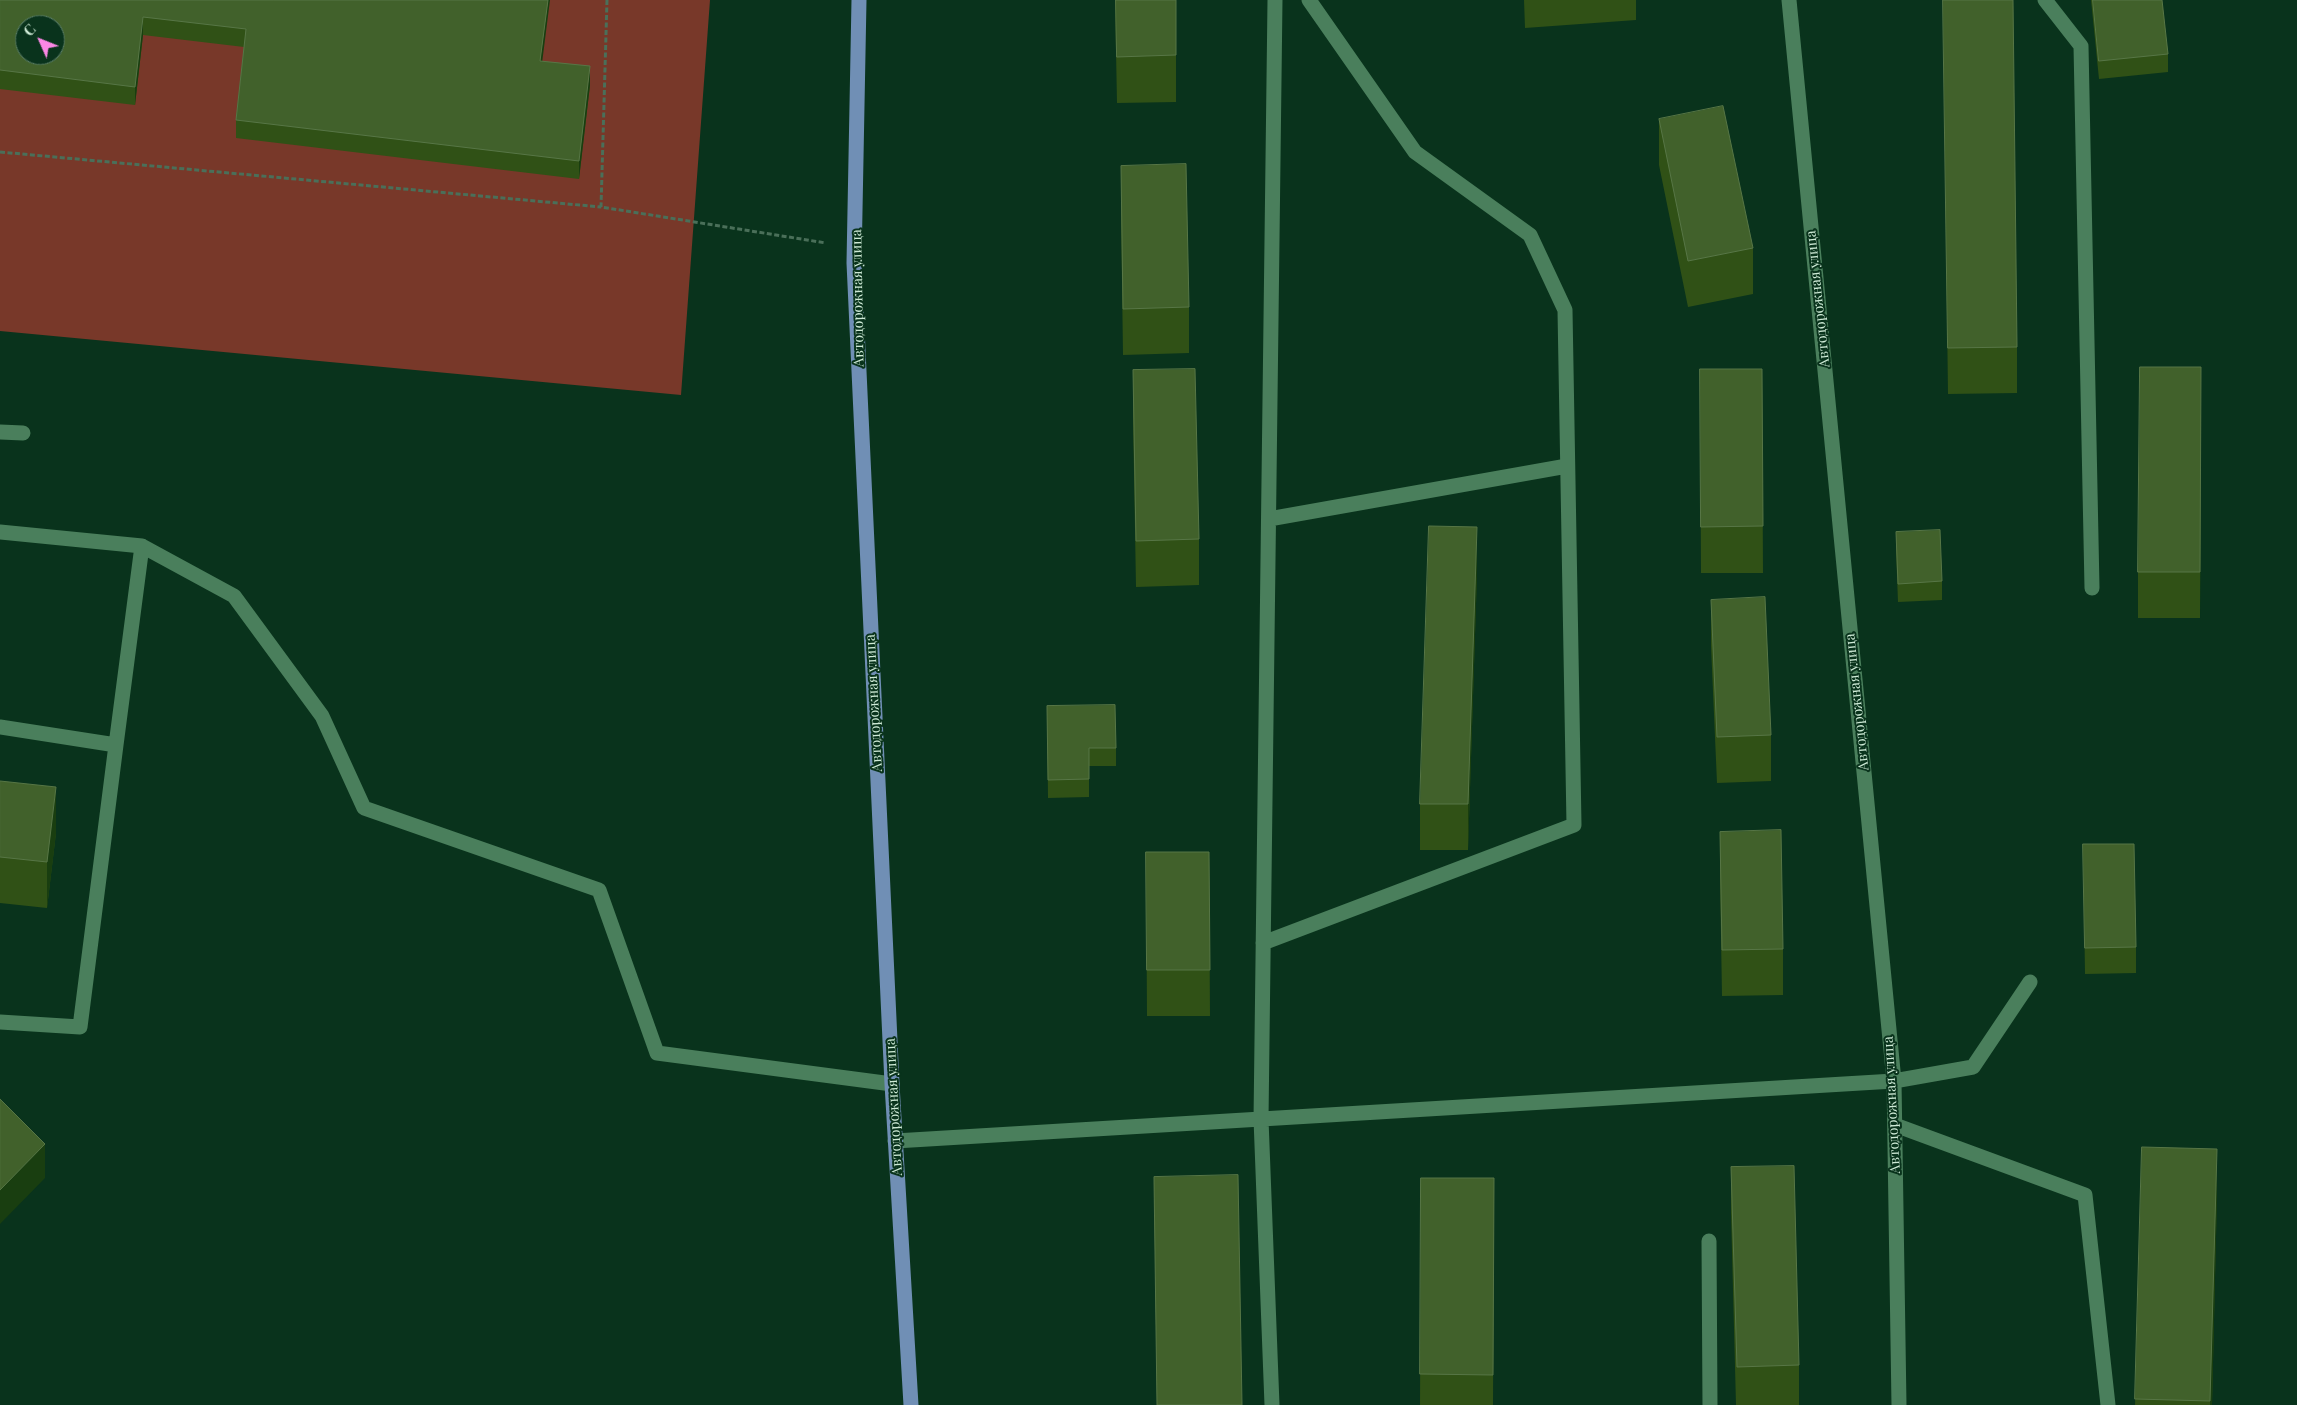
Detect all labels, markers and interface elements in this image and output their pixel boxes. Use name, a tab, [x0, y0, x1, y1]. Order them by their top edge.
north arrow	[15, 15, 65, 65]
text: С	[19, 20, 40, 40]
street label: Автодорожная улица	[848, 229, 868, 367]
street label: Автодорожная улица	[1802, 230, 1834, 368]
street label: Автодорожная улица	[1841, 633, 1873, 771]
street label: Автодорожная улица	[862, 634, 886, 772]
street label: Автодорожная улица	[1880, 1036, 1904, 1174]
street label: Автодорожная улица	[882, 1038, 906, 1176]

